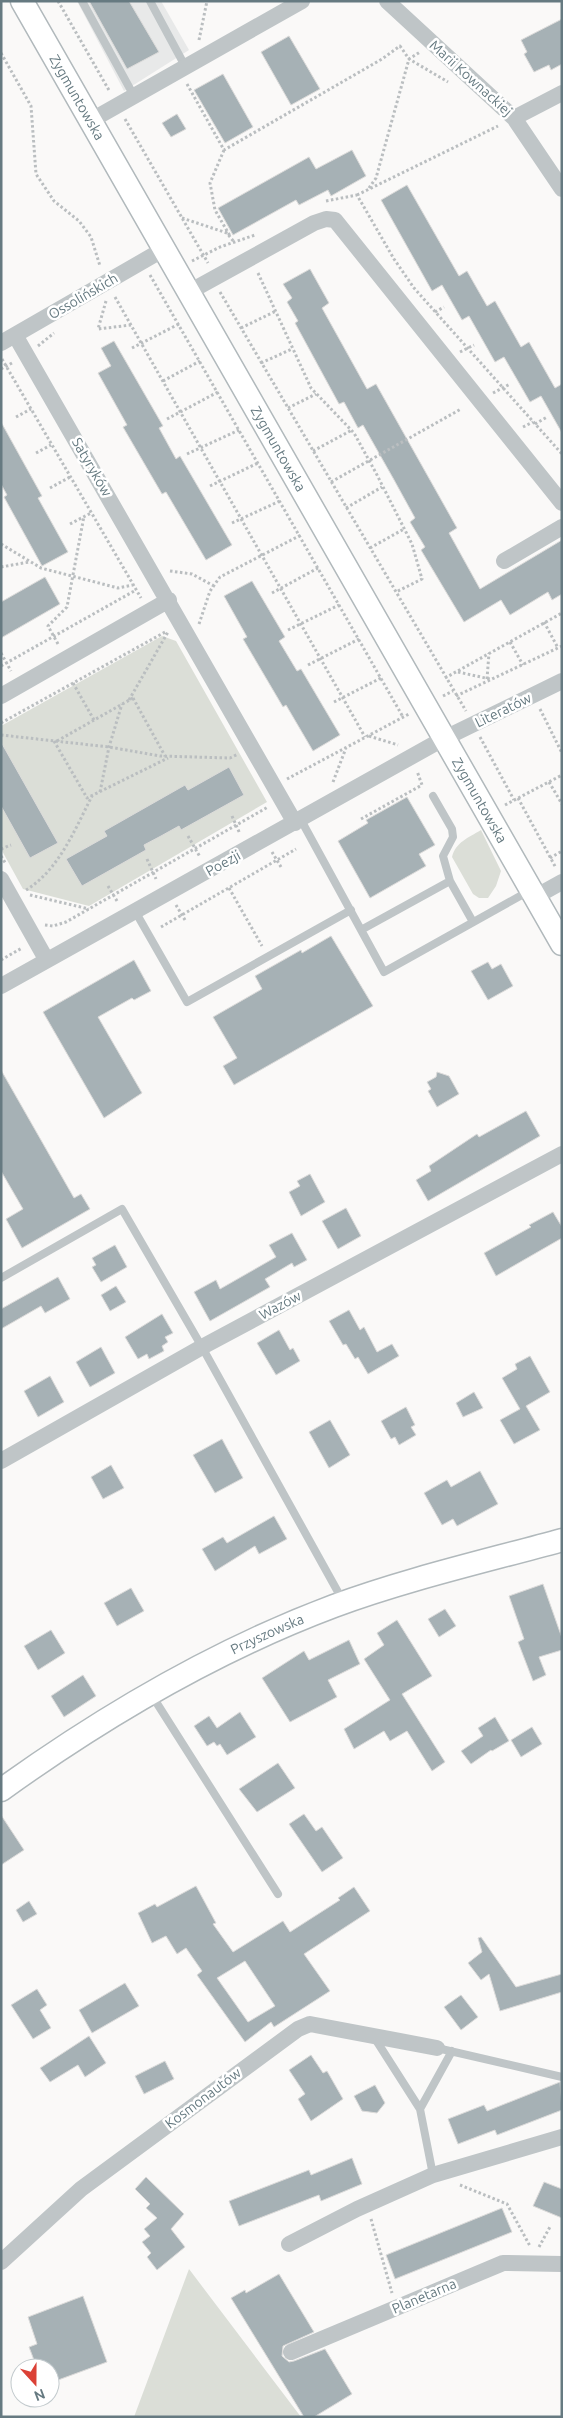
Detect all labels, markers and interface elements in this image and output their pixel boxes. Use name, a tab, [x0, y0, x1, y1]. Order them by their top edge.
street label: Marii Kownackiej	[426, 37, 516, 119]
street label: Zygmuntowska	[46, 52, 108, 143]
street label: Ossolińskich	[46, 270, 120, 322]
street label: Zygmuntowska	[248, 403, 309, 494]
street label: Satyryków	[69, 435, 115, 499]
street label: Literatów	[472, 689, 534, 731]
street label: Zygmuntowska	[449, 755, 510, 846]
street label: Poezji	[203, 847, 243, 879]
street label: Wazów	[256, 1287, 304, 1323]
street label: Przyszowska	[228, 1611, 306, 1658]
street label: Kosmonautów	[162, 2064, 244, 2132]
street label: Planetarna	[390, 2275, 458, 2317]
north arrow	[10, 2358, 60, 2408]
text: N	[32, 2386, 47, 2404]

